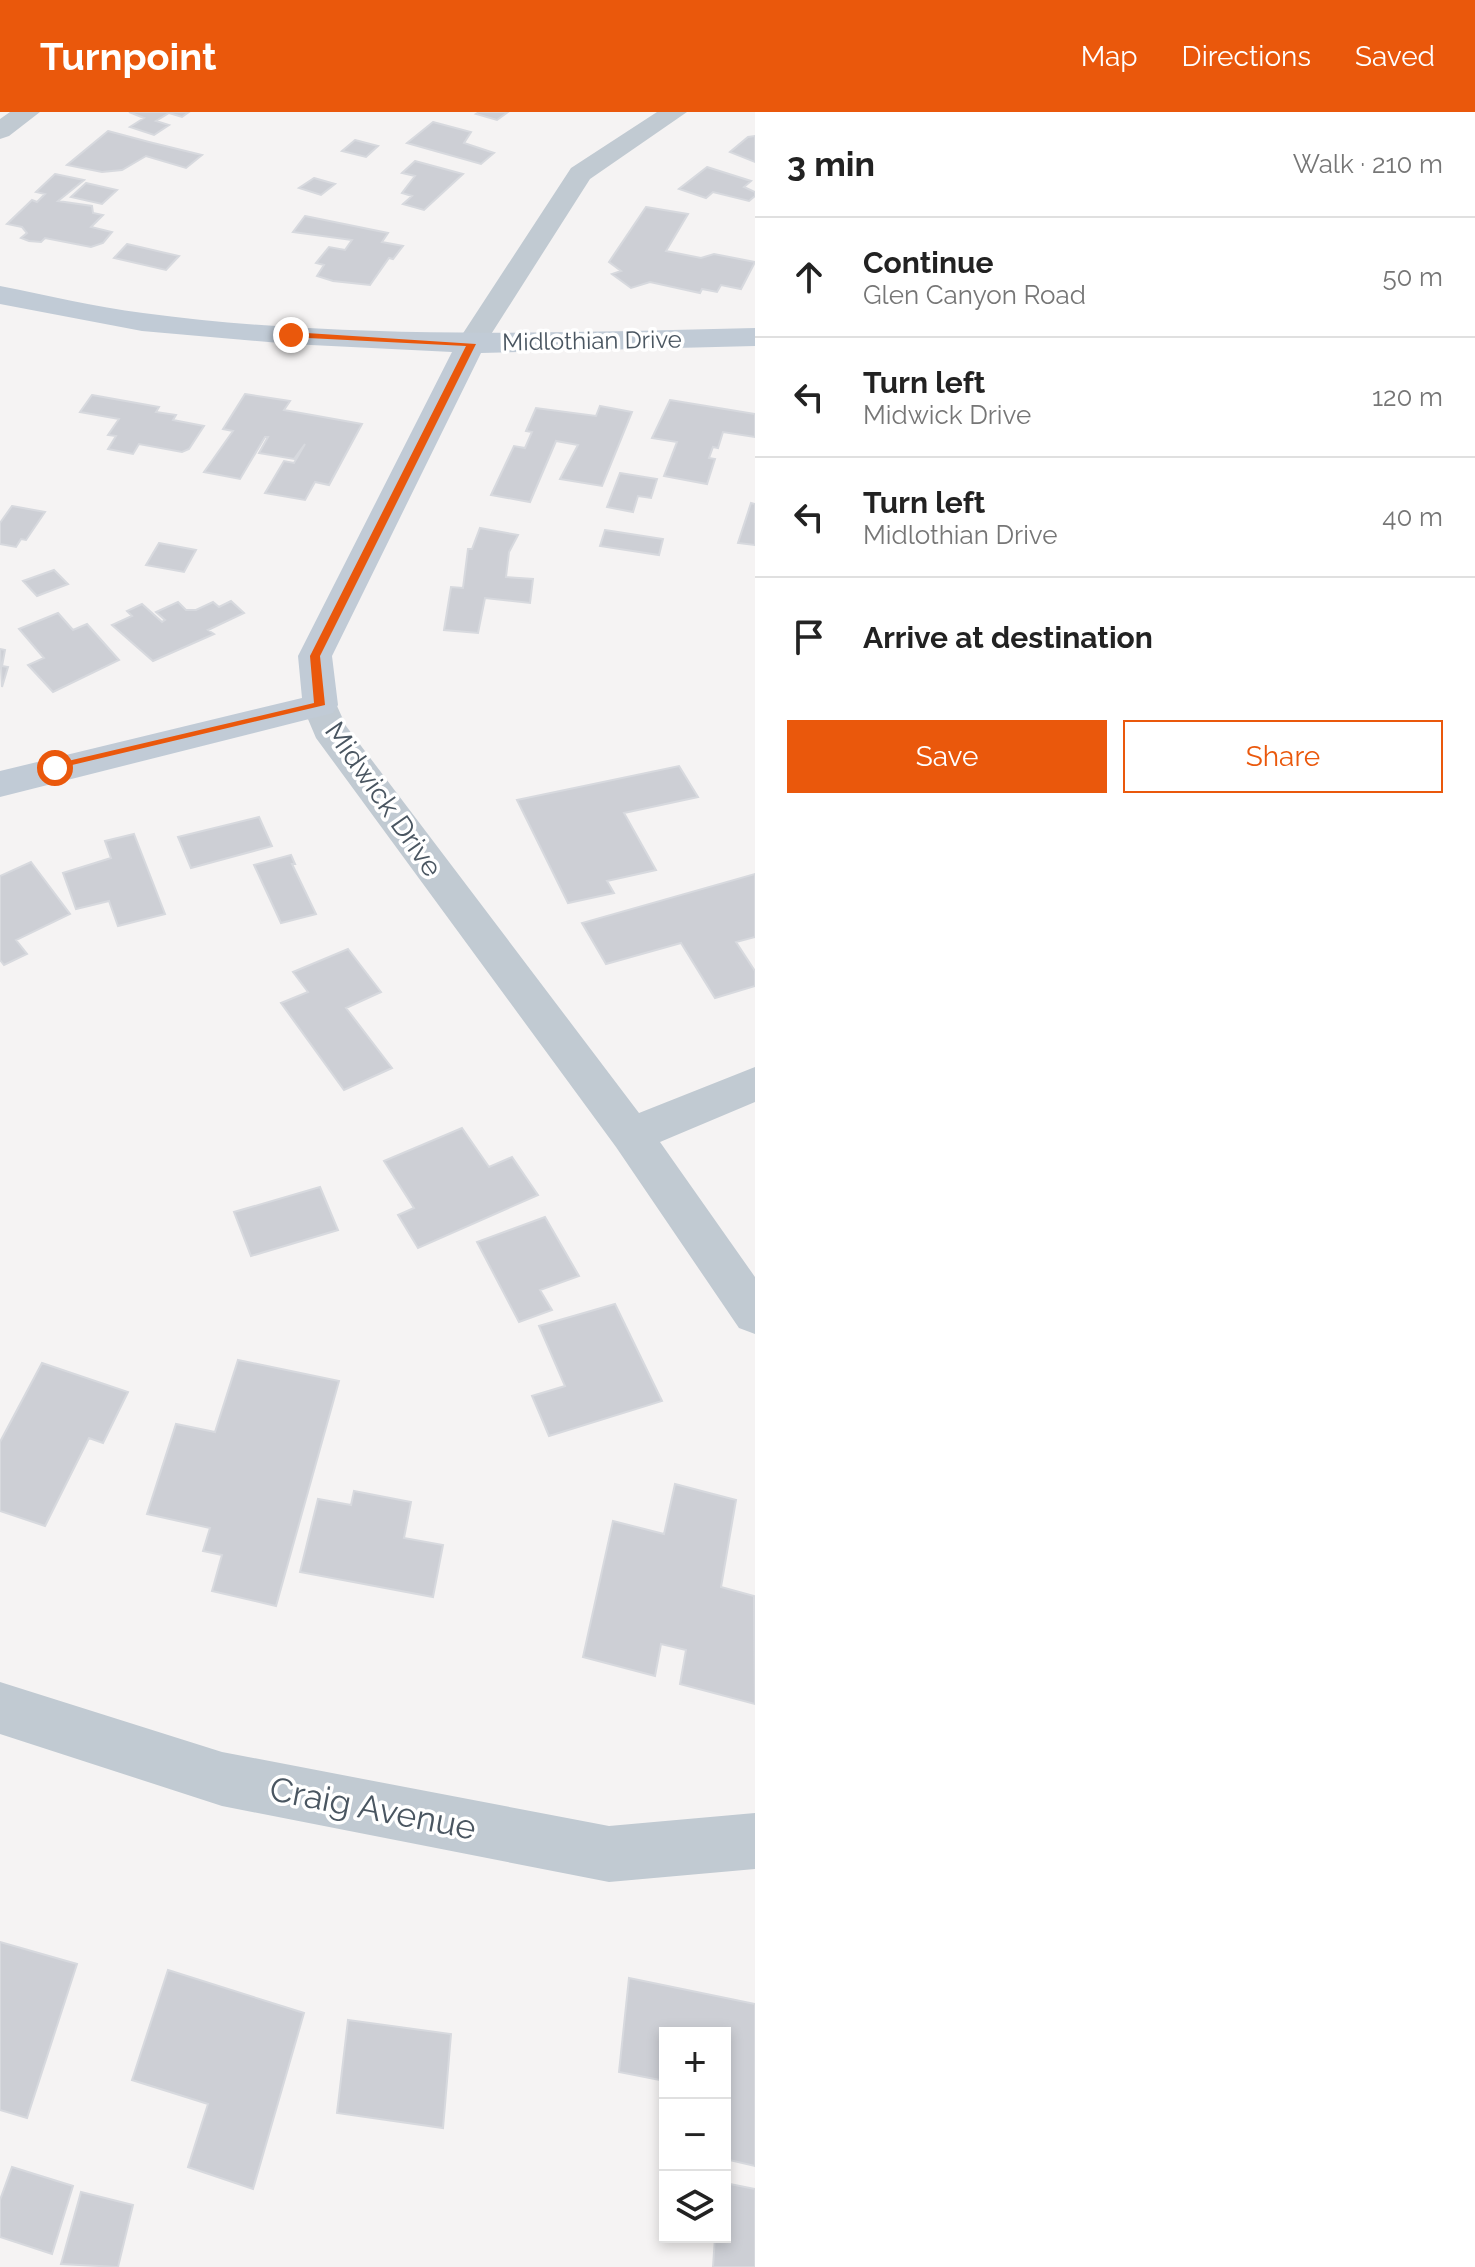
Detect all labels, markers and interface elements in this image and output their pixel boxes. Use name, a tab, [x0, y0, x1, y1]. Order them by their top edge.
text: Turnpoint	[40, 34, 217, 79]
text: Map	[1081, 40, 1138, 73]
text: Directions	[1182, 40, 1311, 73]
text: Saved	[1355, 40, 1435, 73]
text: 3 min	[787, 144, 875, 184]
text: Walk · 210 m	[1293, 149, 1443, 179]
text: Continue	[863, 245, 994, 280]
icon: ahead	[787, 255, 831, 299]
text: 50 m	[1382, 262, 1443, 292]
text: Glen Canyon Road	[863, 280, 1086, 310]
route end	[273, 317, 309, 353]
street label: Midlothian Drive	[502, 324, 682, 357]
text: Turn left	[863, 365, 985, 400]
icon: left	[787, 375, 831, 419]
text: 120 m	[1372, 382, 1443, 412]
text: Midwick Drive	[863, 400, 1031, 430]
text: Turn left	[863, 485, 985, 520]
icon: left	[787, 495, 831, 539]
text: 40 m	[1382, 502, 1443, 532]
text: Midlothian Drive	[863, 520, 1058, 550]
icon: arrive	[787, 615, 831, 659]
text: Arrive at destination	[863, 620, 1153, 655]
street label: Midwick Drive	[318, 716, 449, 883]
button: Save	[787, 720, 1107, 793]
button: Share	[1123, 720, 1443, 793]
route start	[37, 750, 73, 786]
street label: Craig Avenue	[267, 1768, 479, 1848]
map controls	[659, 2027, 731, 2243]
button: +	[659, 2027, 731, 2099]
button: −	[659, 2099, 731, 2171]
button: layers	[659, 2171, 731, 2243]

